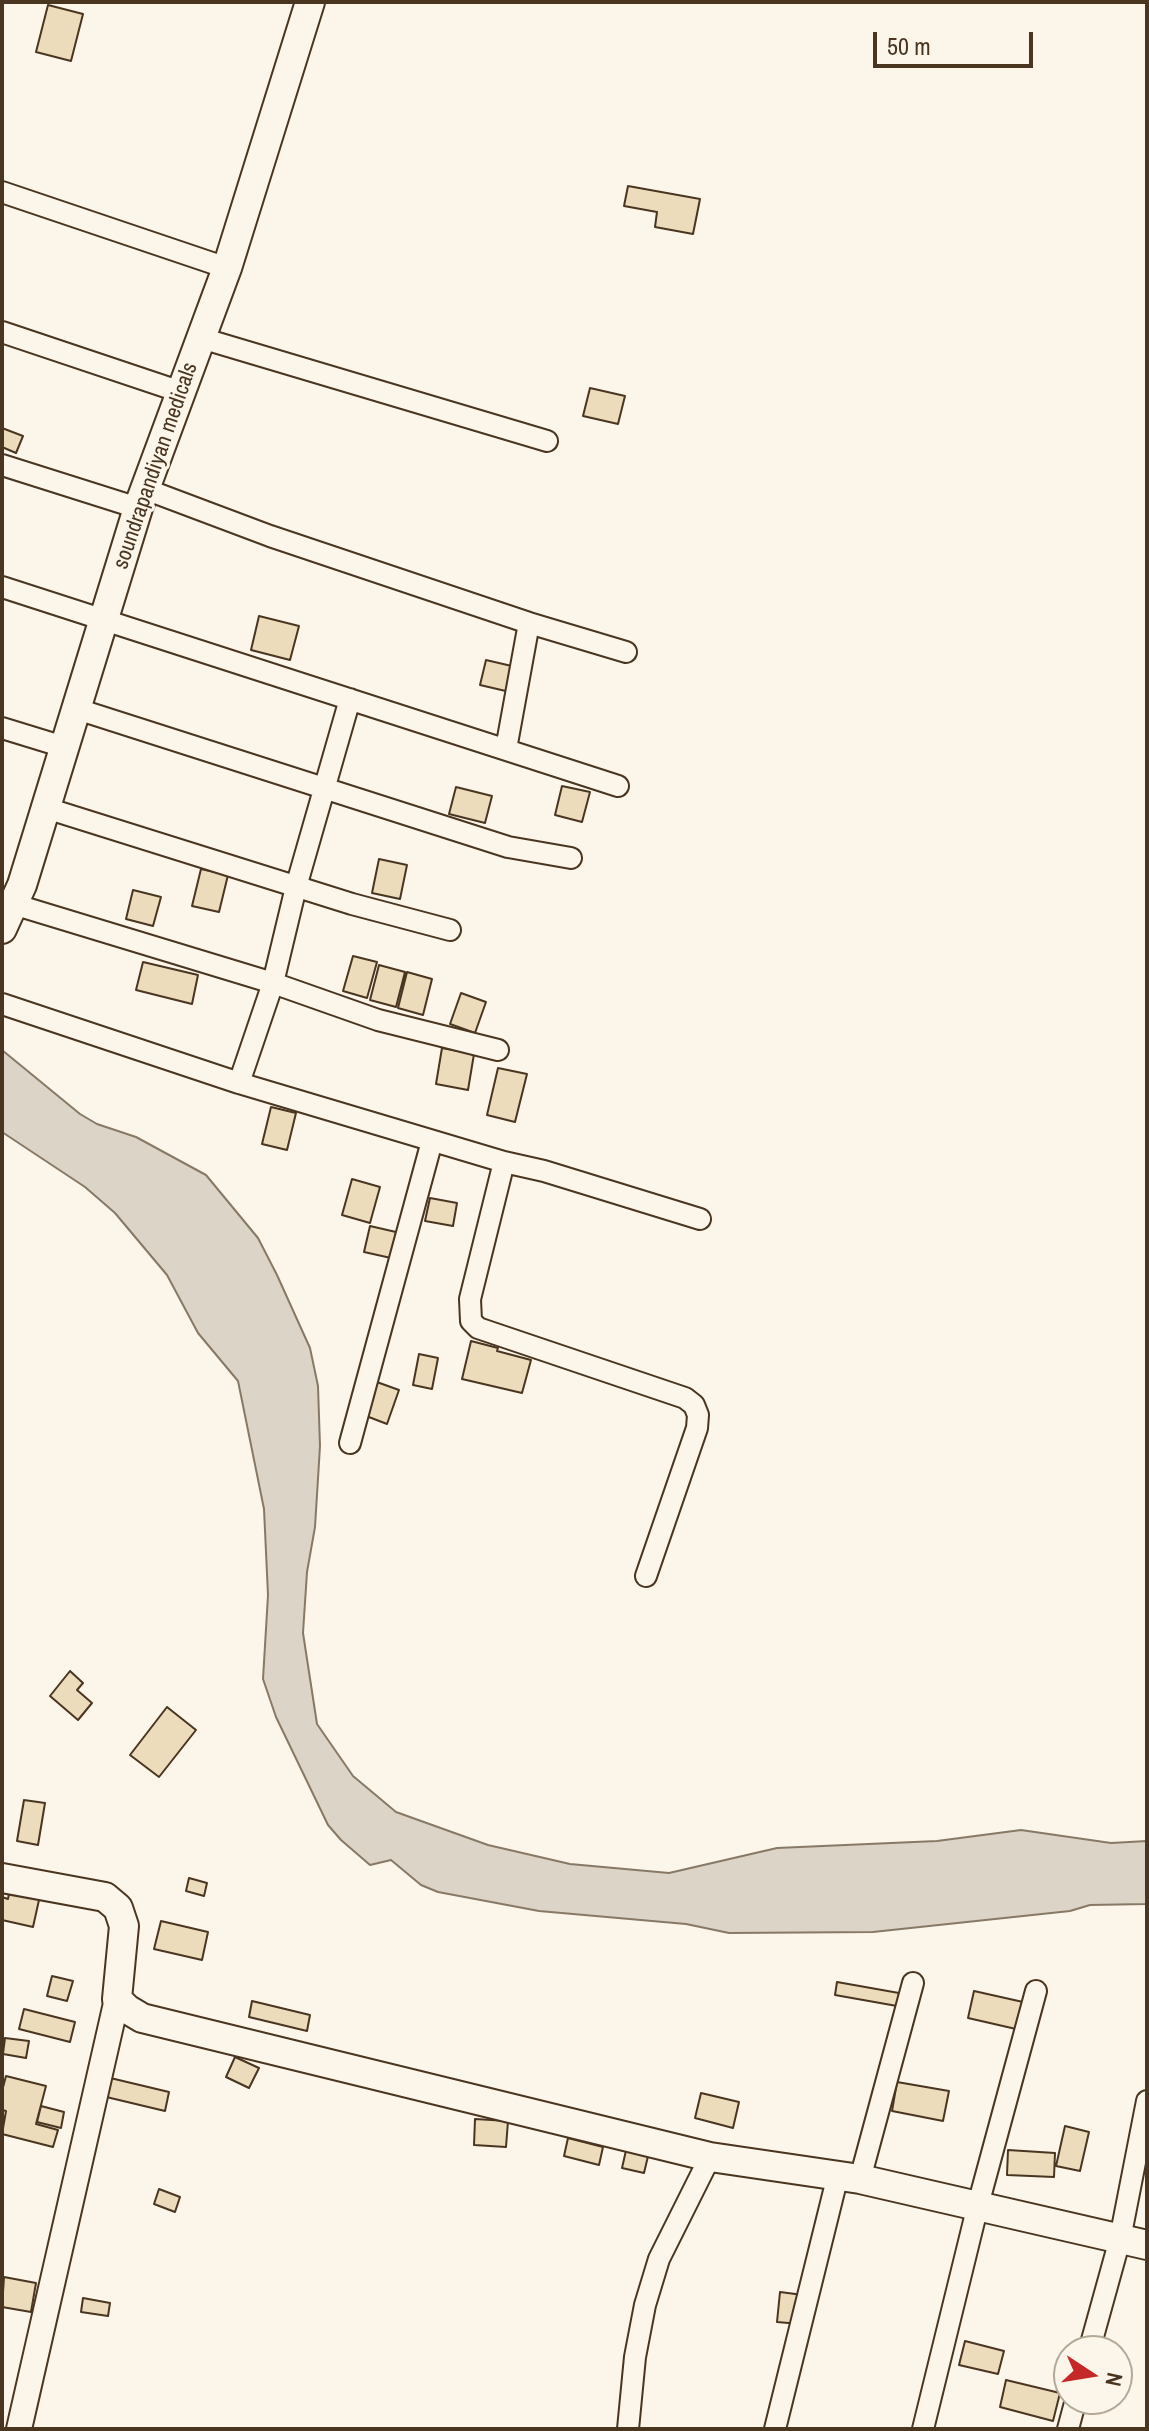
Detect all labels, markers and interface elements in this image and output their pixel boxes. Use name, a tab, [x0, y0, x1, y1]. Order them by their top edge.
scale bar	[877, 16, 1037, 66]
text: 50 m	[887, 30, 931, 62]
street label: soundrapandiyan medicals	[108, 359, 204, 573]
north arrow	[1053, 2335, 1133, 2415]
text: N	[1098, 2370, 1131, 2389]

